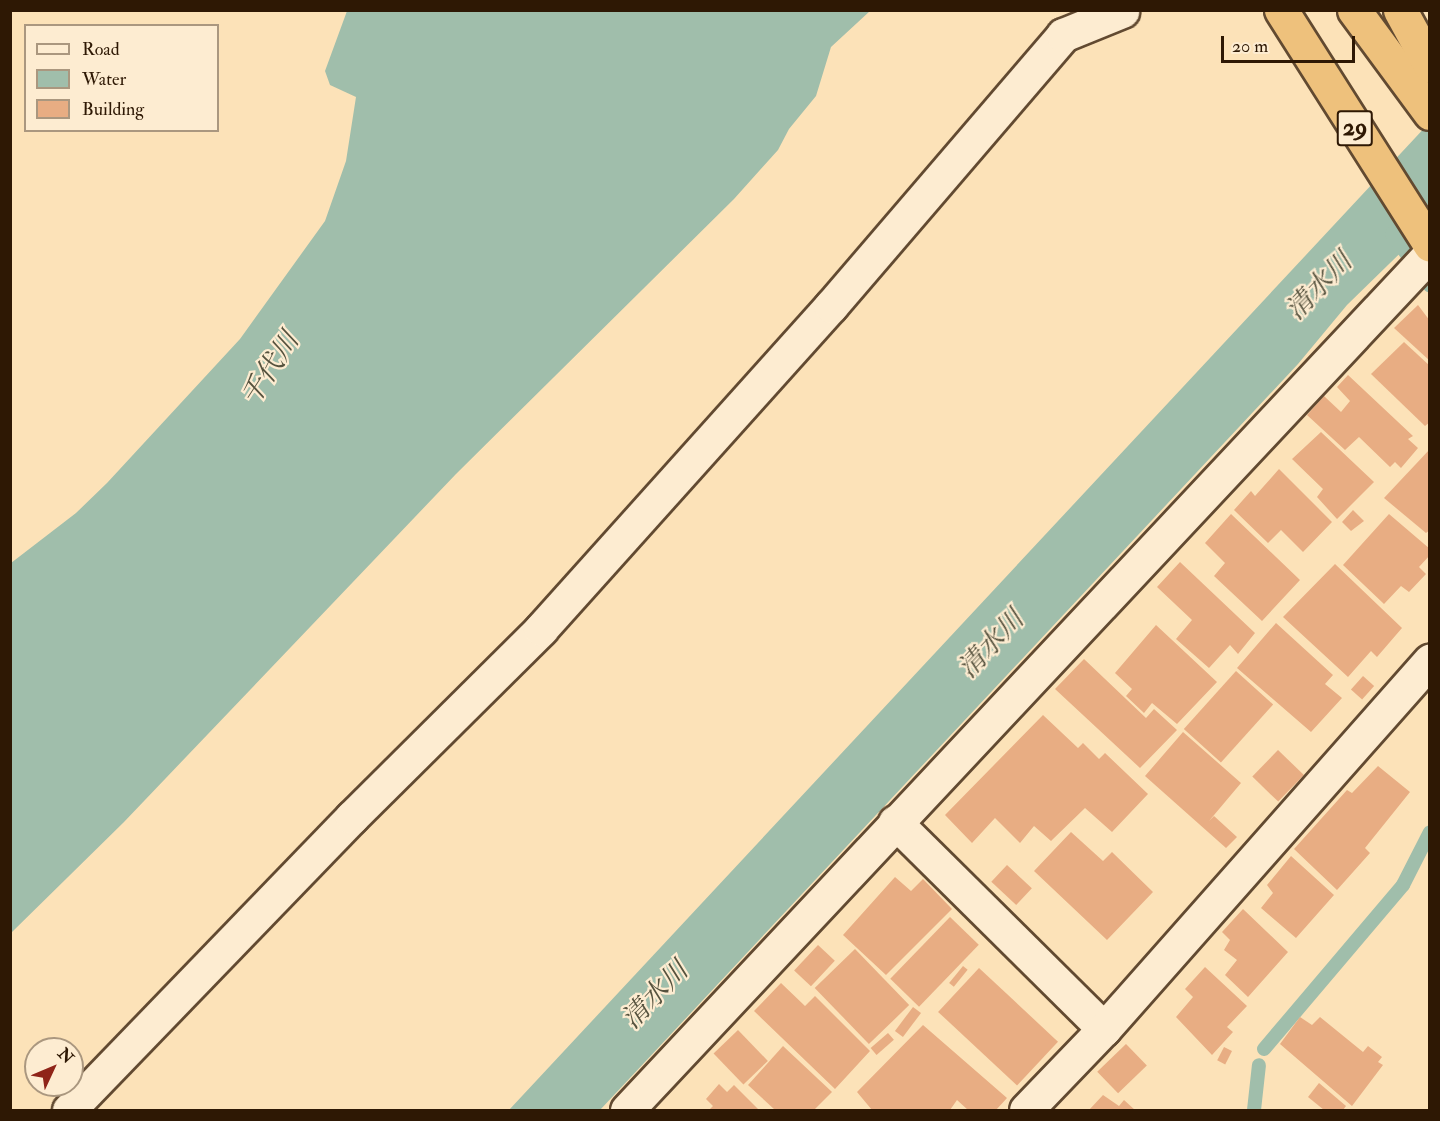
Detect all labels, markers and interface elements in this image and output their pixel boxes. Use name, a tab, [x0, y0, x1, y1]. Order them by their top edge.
legend	[24, 24, 219, 132]
scale bar	[1224, 24, 1358, 62]
text: 20 m	[1232, 35, 1268, 58]
text: Road	[82, 38, 120, 61]
text: Water	[82, 68, 126, 91]
text: Building	[82, 98, 144, 121]
road number: 29	[1336, 107, 1374, 149]
water label: 清水川	[1279, 246, 1359, 326]
water label: 千代川	[234, 326, 306, 412]
water label: 清水川	[952, 603, 1030, 685]
water label: 清水川	[615, 955, 695, 1035]
north arrow	[24, 1037, 84, 1097]
text: N	[53, 1044, 78, 1068]

